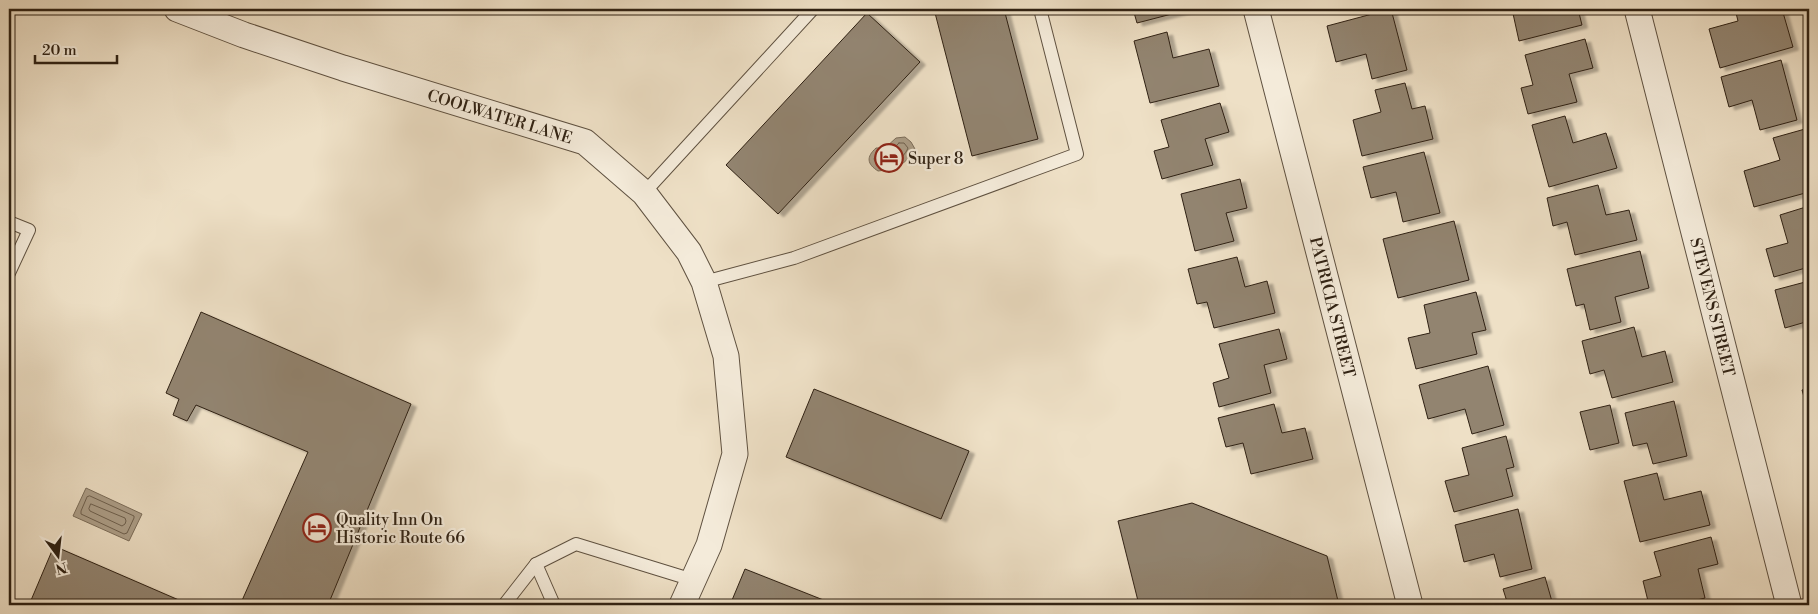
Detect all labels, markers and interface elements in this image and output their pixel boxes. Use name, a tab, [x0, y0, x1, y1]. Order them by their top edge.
scale bar	[35, 32, 118, 64]
text: 20 m	[42, 41, 77, 60]
street label: COOLWATER LANE	[425, 85, 575, 149]
hotel icon: Super 8	[874, 143, 904, 173]
place label: Super 8	[908, 149, 964, 169]
street label: PATRICIA STREET	[1305, 235, 1359, 380]
street label: STEVENS STREET	[1685, 236, 1739, 379]
place label: Quality Inn On Historic Route 66	[336, 510, 465, 548]
hotel icon: Quality Inn On Historic Route 66	[302, 513, 332, 543]
north arrow	[32, 532, 82, 582]
text: N	[53, 557, 69, 578]

